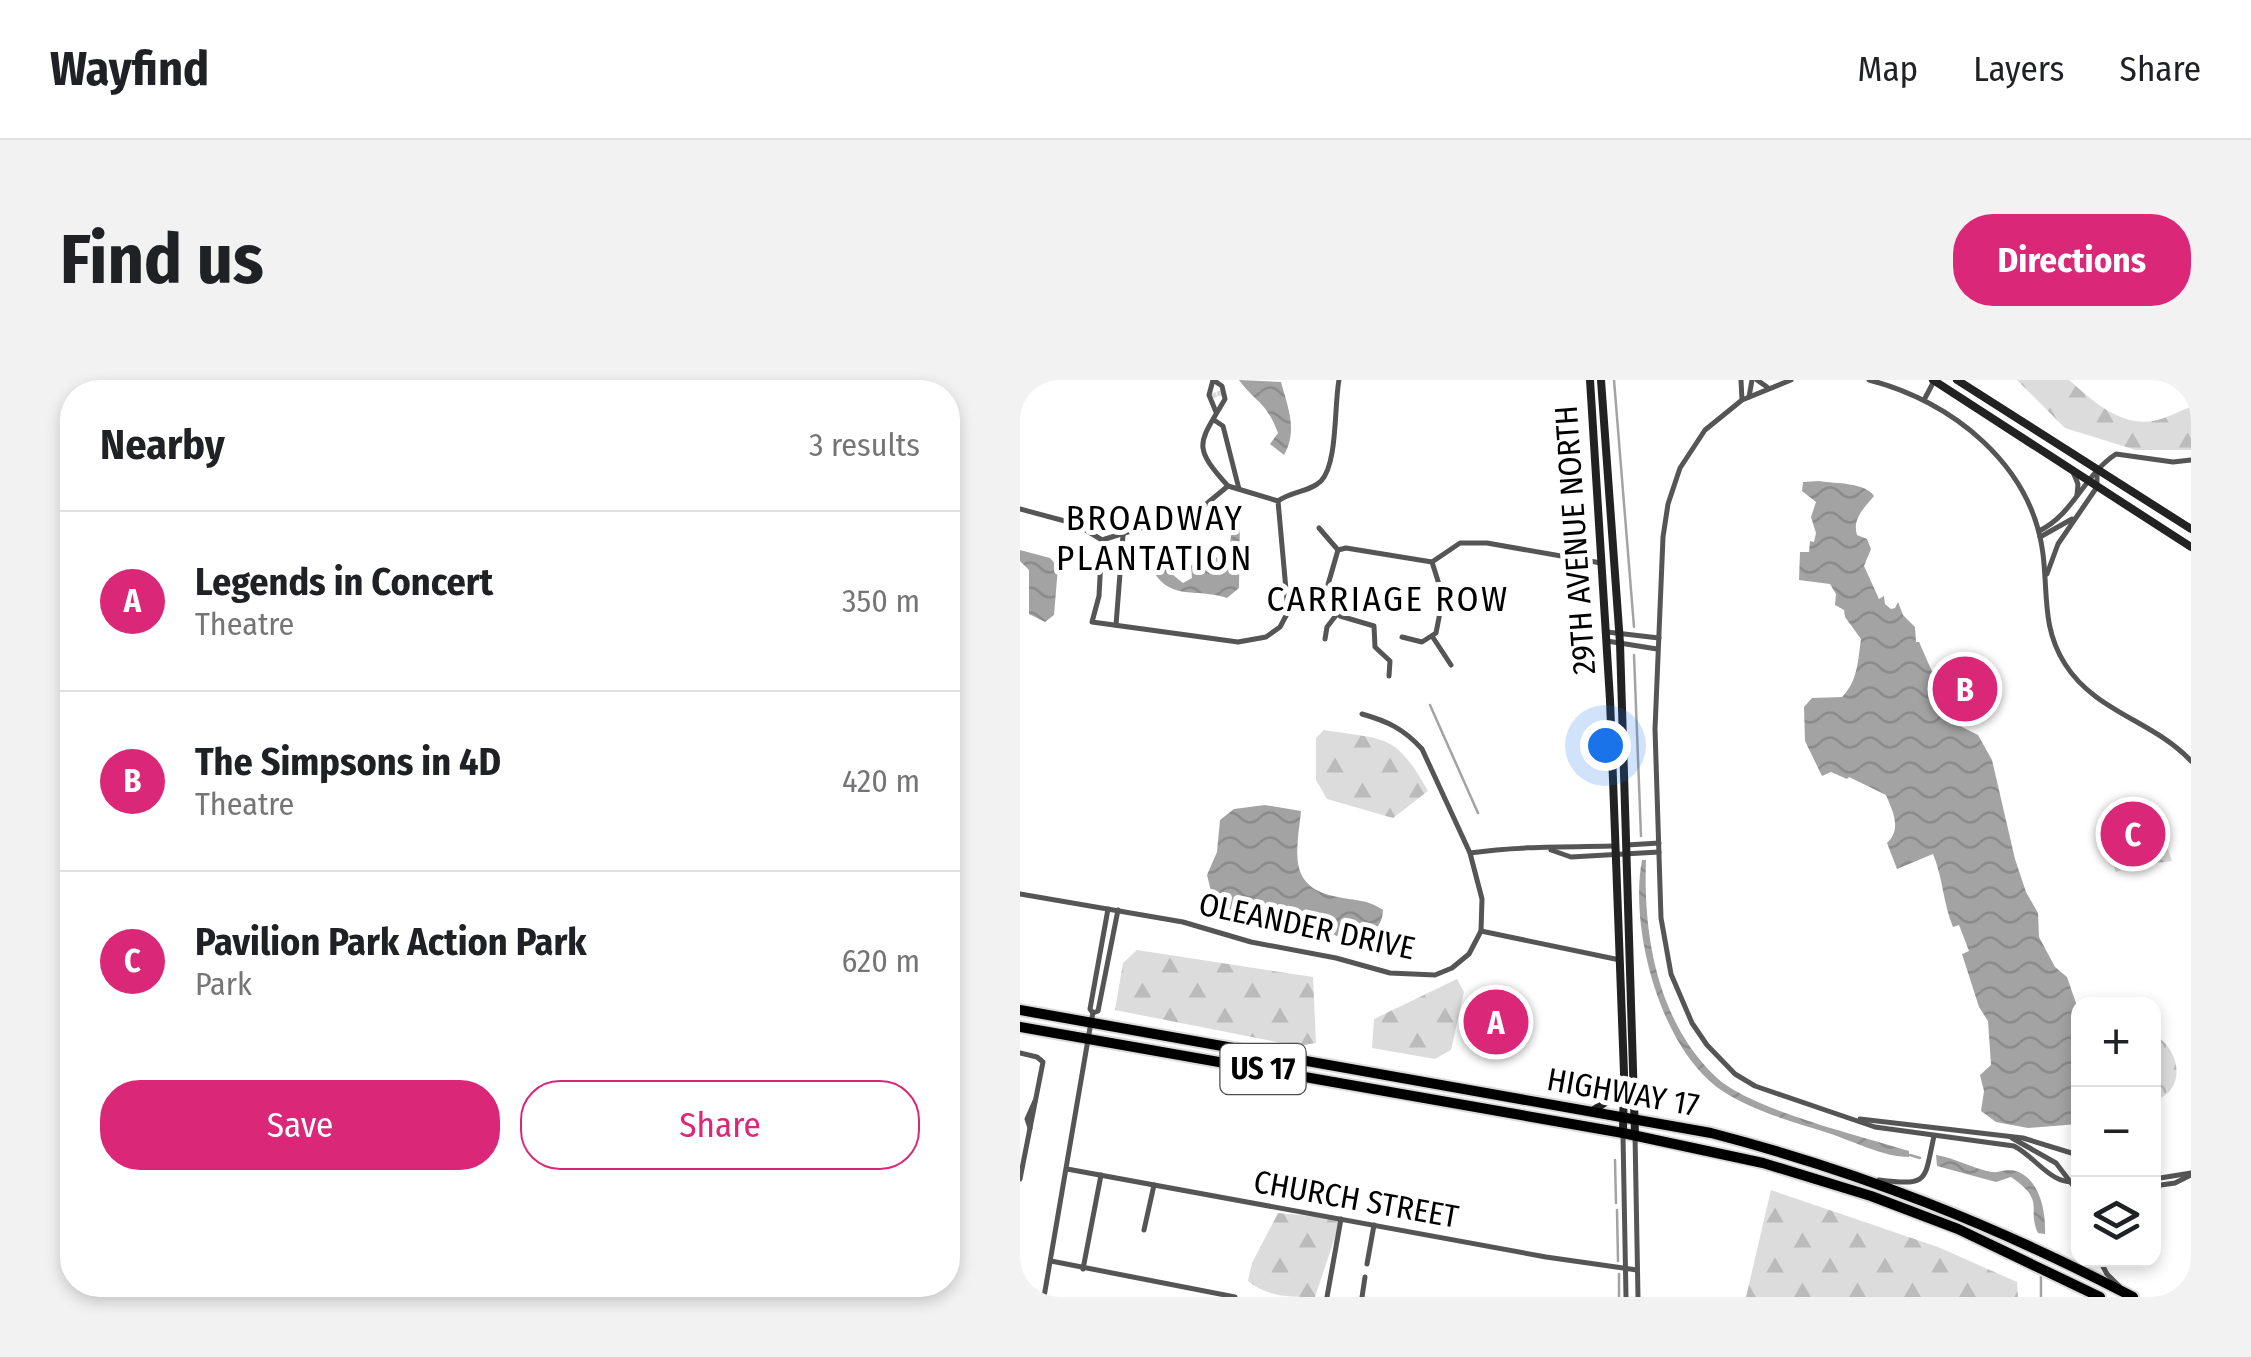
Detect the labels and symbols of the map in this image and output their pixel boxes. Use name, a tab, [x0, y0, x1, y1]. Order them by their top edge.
street label: 29TH AVENUE NORTH	[1547, 404, 1603, 676]
district label: BROADWAY PLANTATION	[1056, 497, 1254, 579]
district label: CARRIAGE ROW	[1266, 578, 1510, 620]
pin: B	[1932, 652, 1998, 726]
your location	[1580, 720, 1631, 771]
pin: C	[2100, 796, 2166, 872]
street label: OLEANDER DRIVE	[1196, 885, 1418, 967]
pin: A	[1464, 984, 1528, 1060]
road number: US 17	[1220, 1044, 1306, 1094]
street label: HIGHWAY 17	[1544, 1060, 1702, 1124]
street label: CHURCH STREET	[1251, 1162, 1461, 1236]

